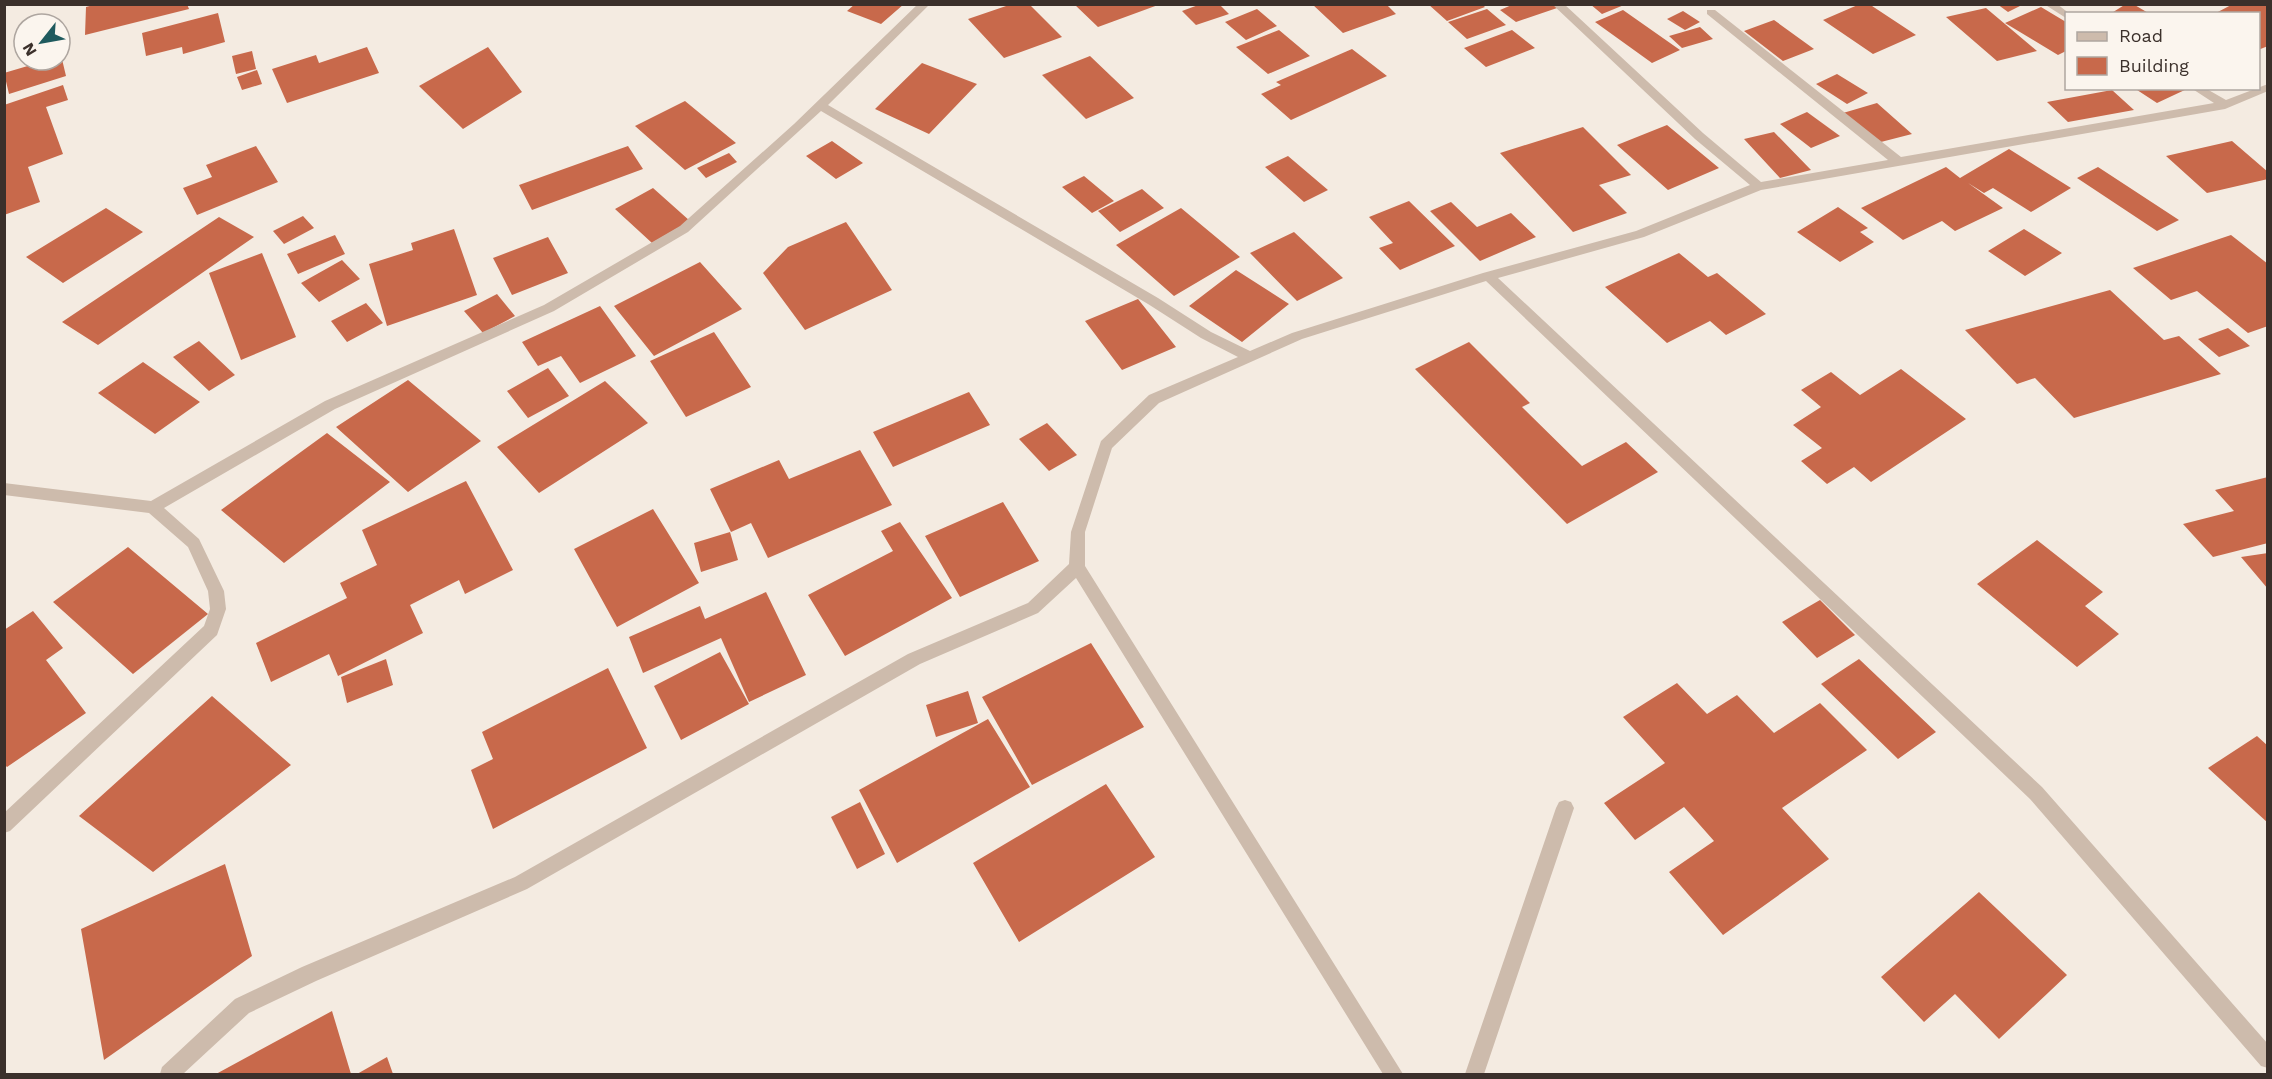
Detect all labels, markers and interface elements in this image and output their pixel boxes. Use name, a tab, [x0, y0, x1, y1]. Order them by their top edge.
north arrow	[12, 12, 72, 72]
legend	[2065, 12, 2260, 90]
text: Road	[2119, 25, 2163, 46]
text: N	[18, 39, 41, 59]
text: Building	[2119, 55, 2189, 76]

